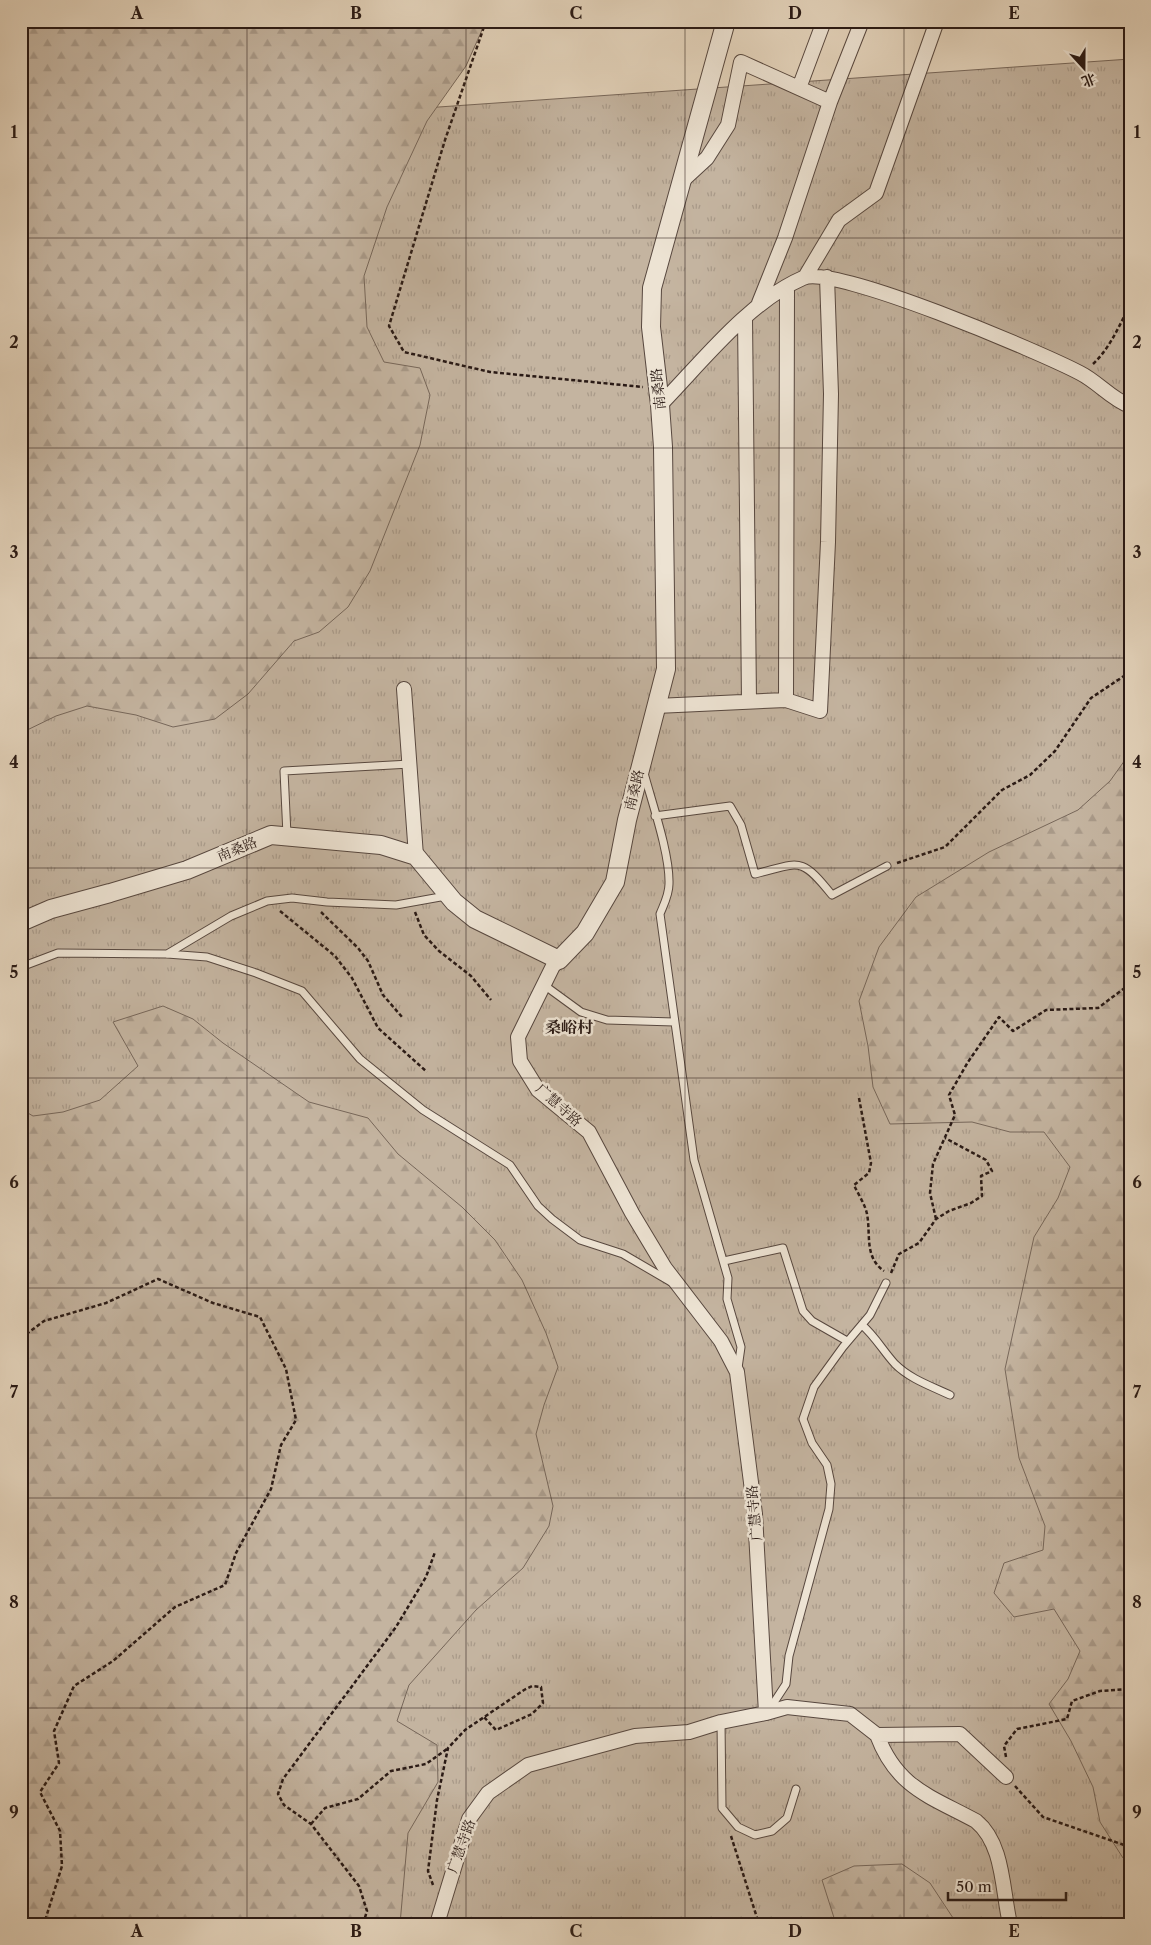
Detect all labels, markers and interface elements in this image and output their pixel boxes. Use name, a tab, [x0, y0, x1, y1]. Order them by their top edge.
text: A	[130, 3, 144, 23]
text: B	[350, 3, 362, 23]
text: C	[570, 3, 582, 23]
text: D	[788, 3, 802, 23]
text: E	[1008, 3, 1020, 23]
north arrow	[1058, 42, 1108, 92]
text: 北	[1079, 69, 1098, 91]
text: 1	[10, 122, 18, 142]
text: 1	[1133, 122, 1141, 142]
text: 2	[9, 332, 19, 352]
text: 2	[1132, 332, 1142, 352]
street label: 南桑路	[647, 367, 669, 411]
text: 3	[9, 542, 19, 562]
text: 3	[1132, 542, 1142, 562]
text: 4	[9, 752, 19, 772]
text: 4	[1132, 752, 1142, 772]
street label: 南桑路	[620, 767, 648, 813]
street label: 南桑路	[214, 833, 260, 865]
text: 5	[10, 962, 19, 982]
text: 5	[1133, 962, 1142, 982]
district label: 桑峪村	[545, 1017, 593, 1037]
street label: 广慧寺路	[532, 1080, 586, 1130]
text: 6	[9, 1172, 19, 1192]
text: 6	[1132, 1172, 1142, 1192]
text: 7	[10, 1382, 19, 1402]
text: 7	[1133, 1382, 1142, 1402]
street label: 广慧寺路	[743, 1484, 765, 1542]
text: 8	[9, 1592, 19, 1612]
text: 8	[1132, 1592, 1142, 1612]
text: 9	[9, 1802, 19, 1822]
text: 9	[1132, 1802, 1142, 1822]
street label: 广慧寺路	[443, 1817, 479, 1875]
scale bar	[948, 1870, 1066, 1902]
text: 50 m	[956, 1877, 992, 1896]
text: A	[130, 1921, 144, 1941]
text: B	[350, 1921, 362, 1941]
text: C	[570, 1921, 582, 1941]
text: D	[788, 1921, 802, 1941]
text: E	[1008, 1921, 1020, 1941]

